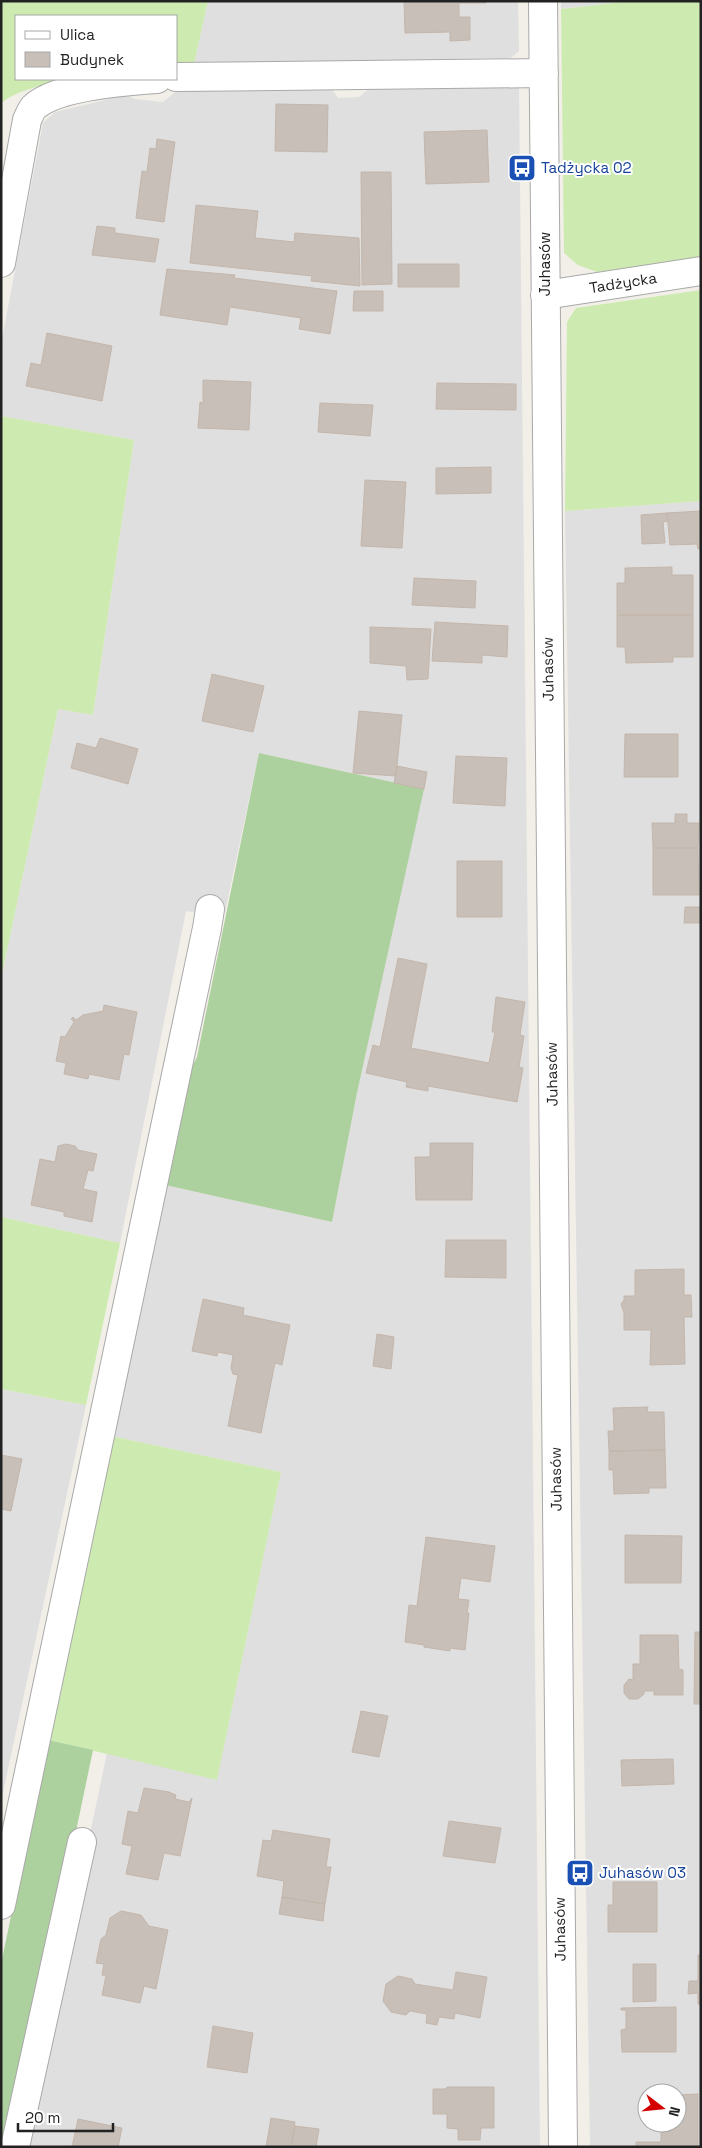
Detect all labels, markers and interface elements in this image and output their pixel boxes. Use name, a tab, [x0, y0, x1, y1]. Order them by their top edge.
legend	[15, 15, 178, 80]
text: Ulica	[60, 25, 95, 44]
text: Budynek	[60, 50, 124, 69]
bus stop icon: Tadżycka 02	[507, 153, 537, 183]
place label: Tadżycka 02	[541, 158, 632, 177]
street label: Juhasów	[535, 232, 554, 296]
street label: Tadżycka	[588, 268, 658, 297]
street label: Juhasów	[537, 637, 558, 701]
street label: Juhasów	[541, 1042, 562, 1106]
street label: Juhasów	[545, 1447, 566, 1511]
bus stop icon: Juhasów 03	[565, 1858, 595, 1888]
place label: Juhasów 03	[599, 1863, 686, 1882]
street label: Juhasów	[549, 1897, 570, 1961]
north arrow	[637, 2083, 687, 2133]
scale bar	[18, 2100, 112, 2132]
text: N	[665, 2105, 684, 2119]
text: 20 m	[25, 2108, 60, 2127]

